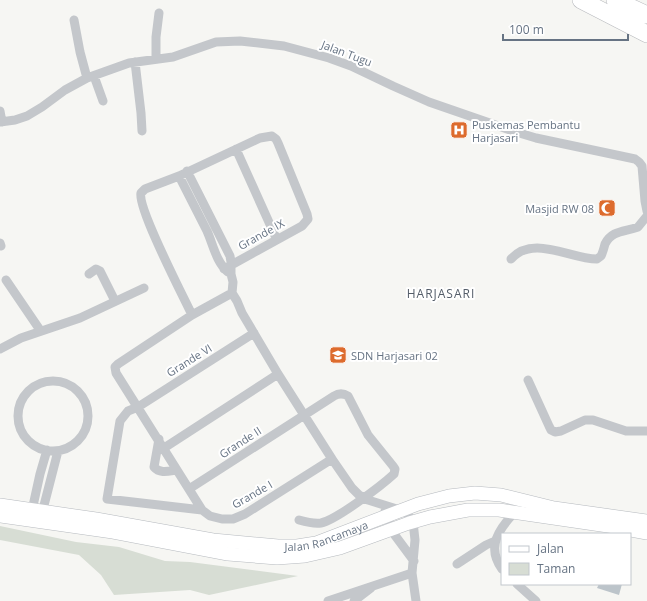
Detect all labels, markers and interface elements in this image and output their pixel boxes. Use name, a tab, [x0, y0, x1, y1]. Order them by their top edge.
scale bar	[503, 16, 628, 42]
text: 100 m	[509, 21, 544, 38]
street label: Jalan Tugu	[319, 36, 374, 70]
place label: Puskemas Pembantu Harjasari	[472, 117, 580, 145]
hospital icon: Puskemas Pembantu Harjasari	[449, 120, 469, 140]
mosque icon: Masjid RW 08	[597, 198, 617, 218]
place label: Masjid RW 08	[525, 201, 594, 216]
street label: Grande IX	[235, 215, 287, 253]
district label: HARJASARI	[407, 285, 475, 302]
street label: Grande VI	[164, 340, 214, 380]
school or university icon: SDN Harjasari 02	[328, 345, 348, 365]
place label: SDN Harjasari 02	[351, 348, 438, 363]
street label: Grande II	[216, 423, 264, 461]
street label: Grande I	[229, 476, 275, 512]
street label: Jalan Rancamaya	[284, 516, 370, 554]
legend	[501, 533, 631, 585]
text: Jalan	[536, 540, 564, 557]
text: Taman	[537, 560, 575, 577]

